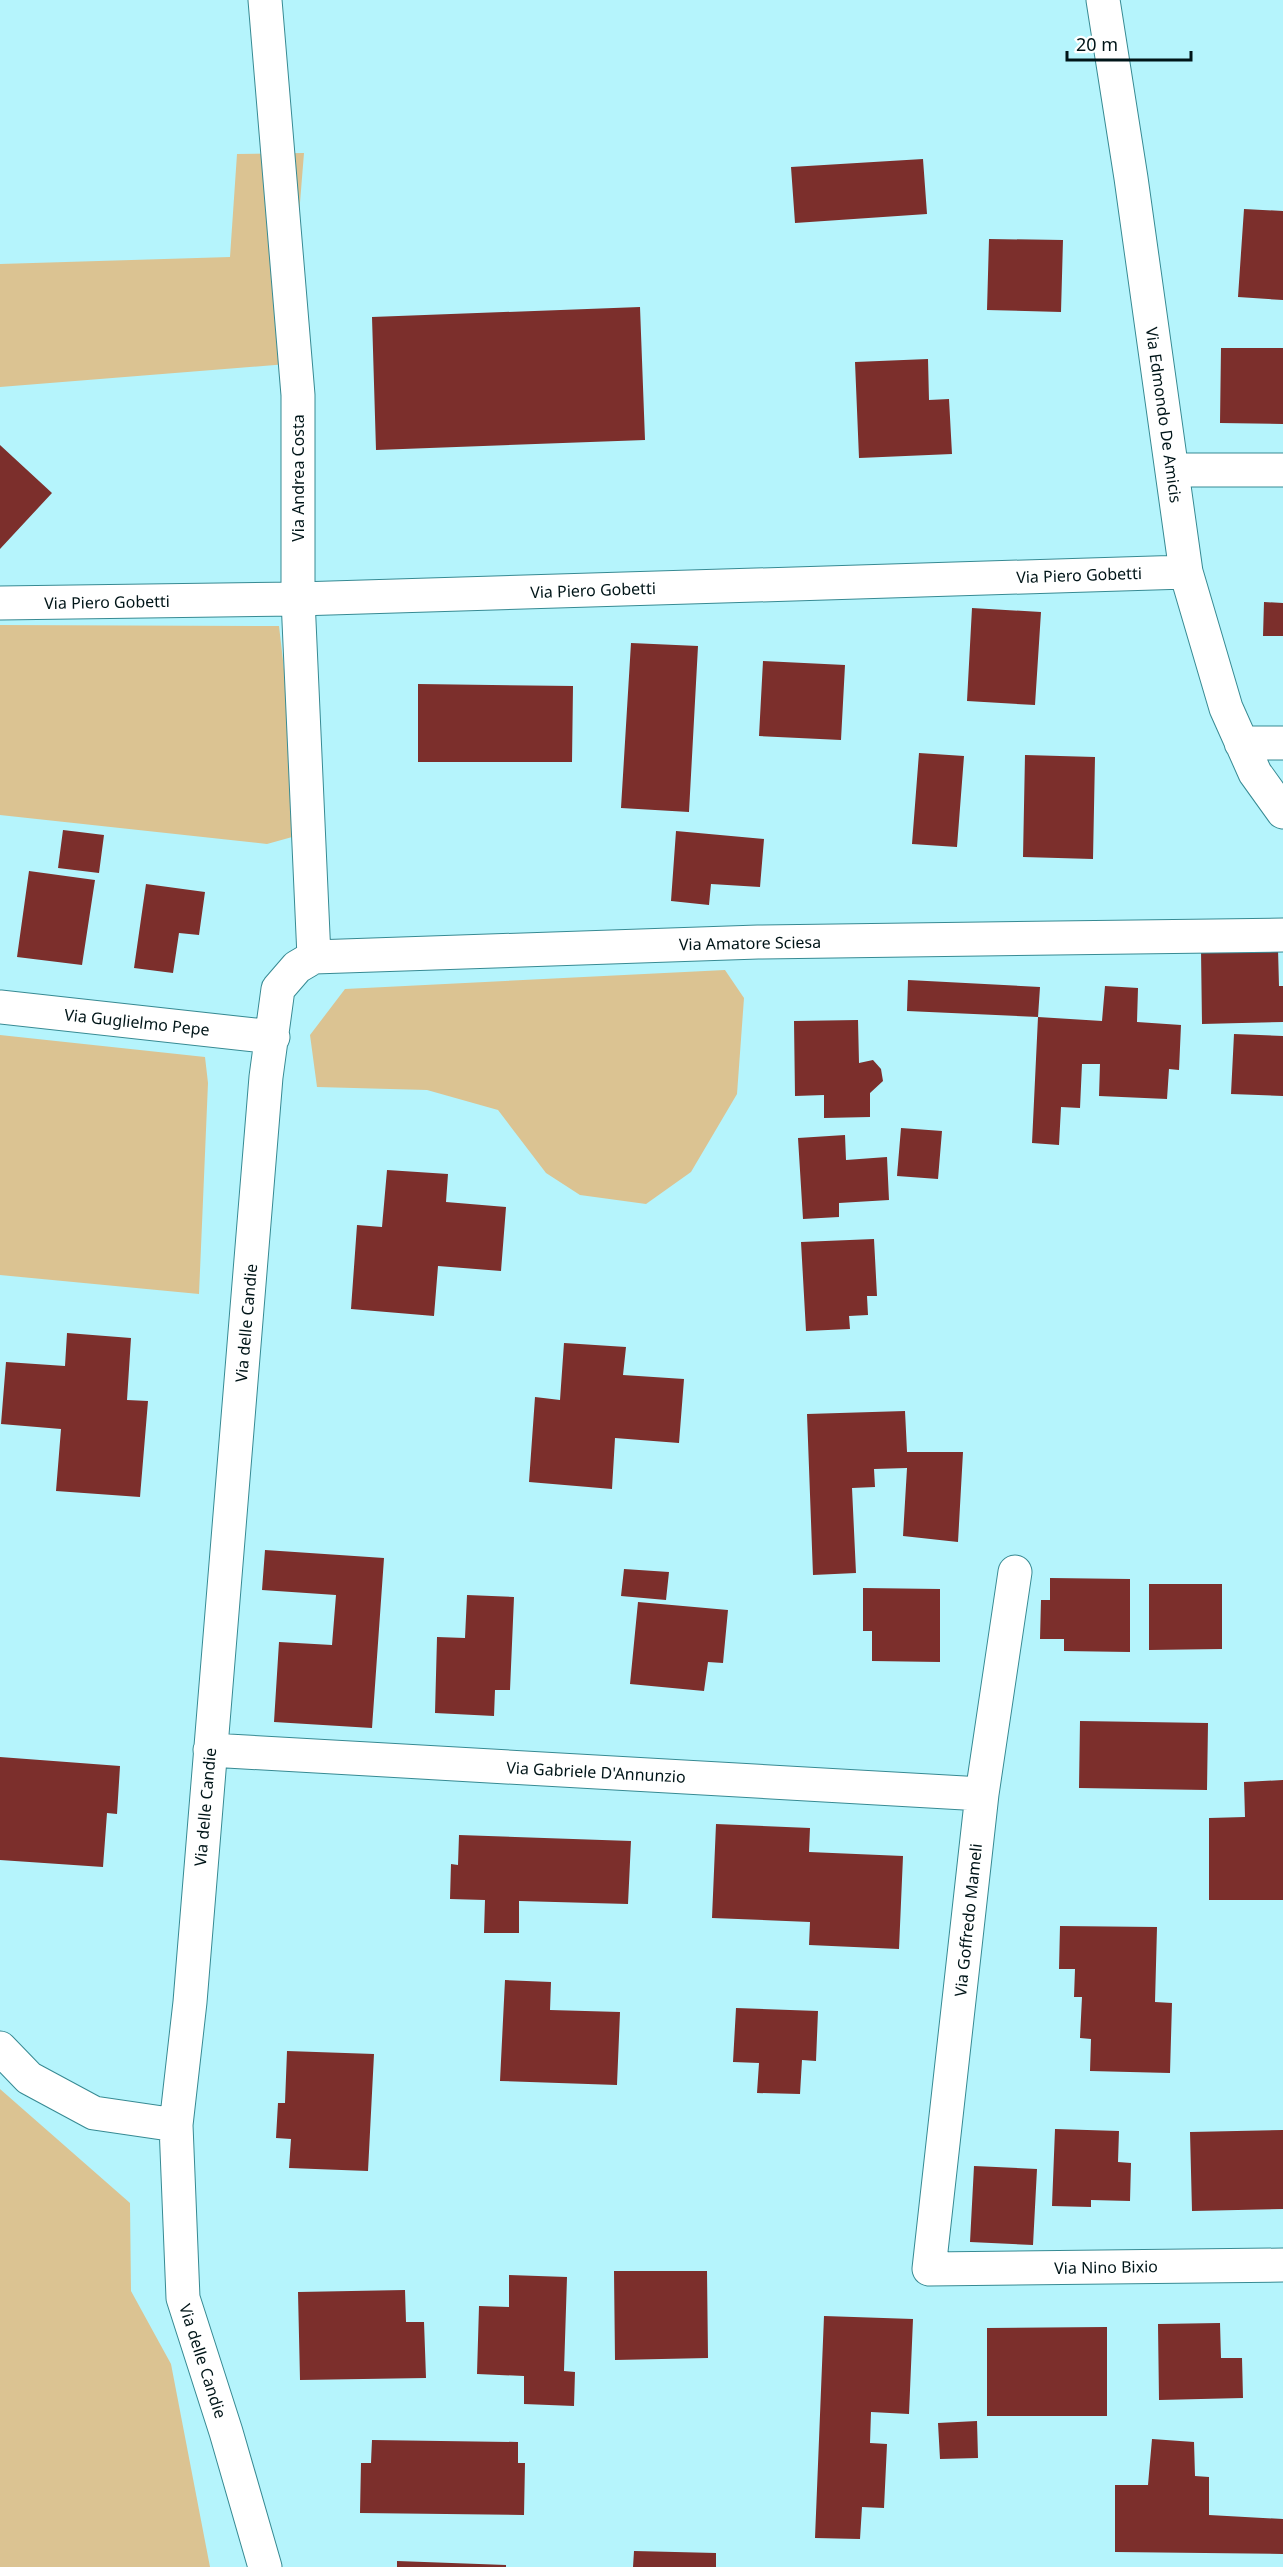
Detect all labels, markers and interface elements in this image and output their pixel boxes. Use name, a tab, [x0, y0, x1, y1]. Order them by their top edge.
scale bar	[1067, 24, 1192, 62]
text: 20 m	[1076, 32, 1118, 56]
street label: Via Edmondo De Amicis	[1141, 326, 1187, 504]
street label: Via Andrea Costa	[287, 414, 309, 542]
street label: Via Piero Gobetti	[1016, 562, 1142, 588]
street label: Via Piero Gobetti	[530, 577, 656, 603]
street label: Via Piero Gobetti	[44, 590, 170, 614]
street label: Via Amatore Sciesa	[679, 931, 821, 955]
street label: Via Guglielmo Pepe	[63, 1003, 211, 1041]
street label: Via delle Candie	[230, 1263, 262, 1383]
street label: Via delle Candie	[189, 1747, 221, 1867]
street label: Via Gabriele D'Annunzio	[506, 1756, 686, 1788]
street label: Via Goffredo Mameli	[949, 1842, 987, 1998]
street label: Via Nino Bixio	[1054, 2255, 1158, 2279]
street label: Via delle Candie	[174, 2301, 232, 2421]

